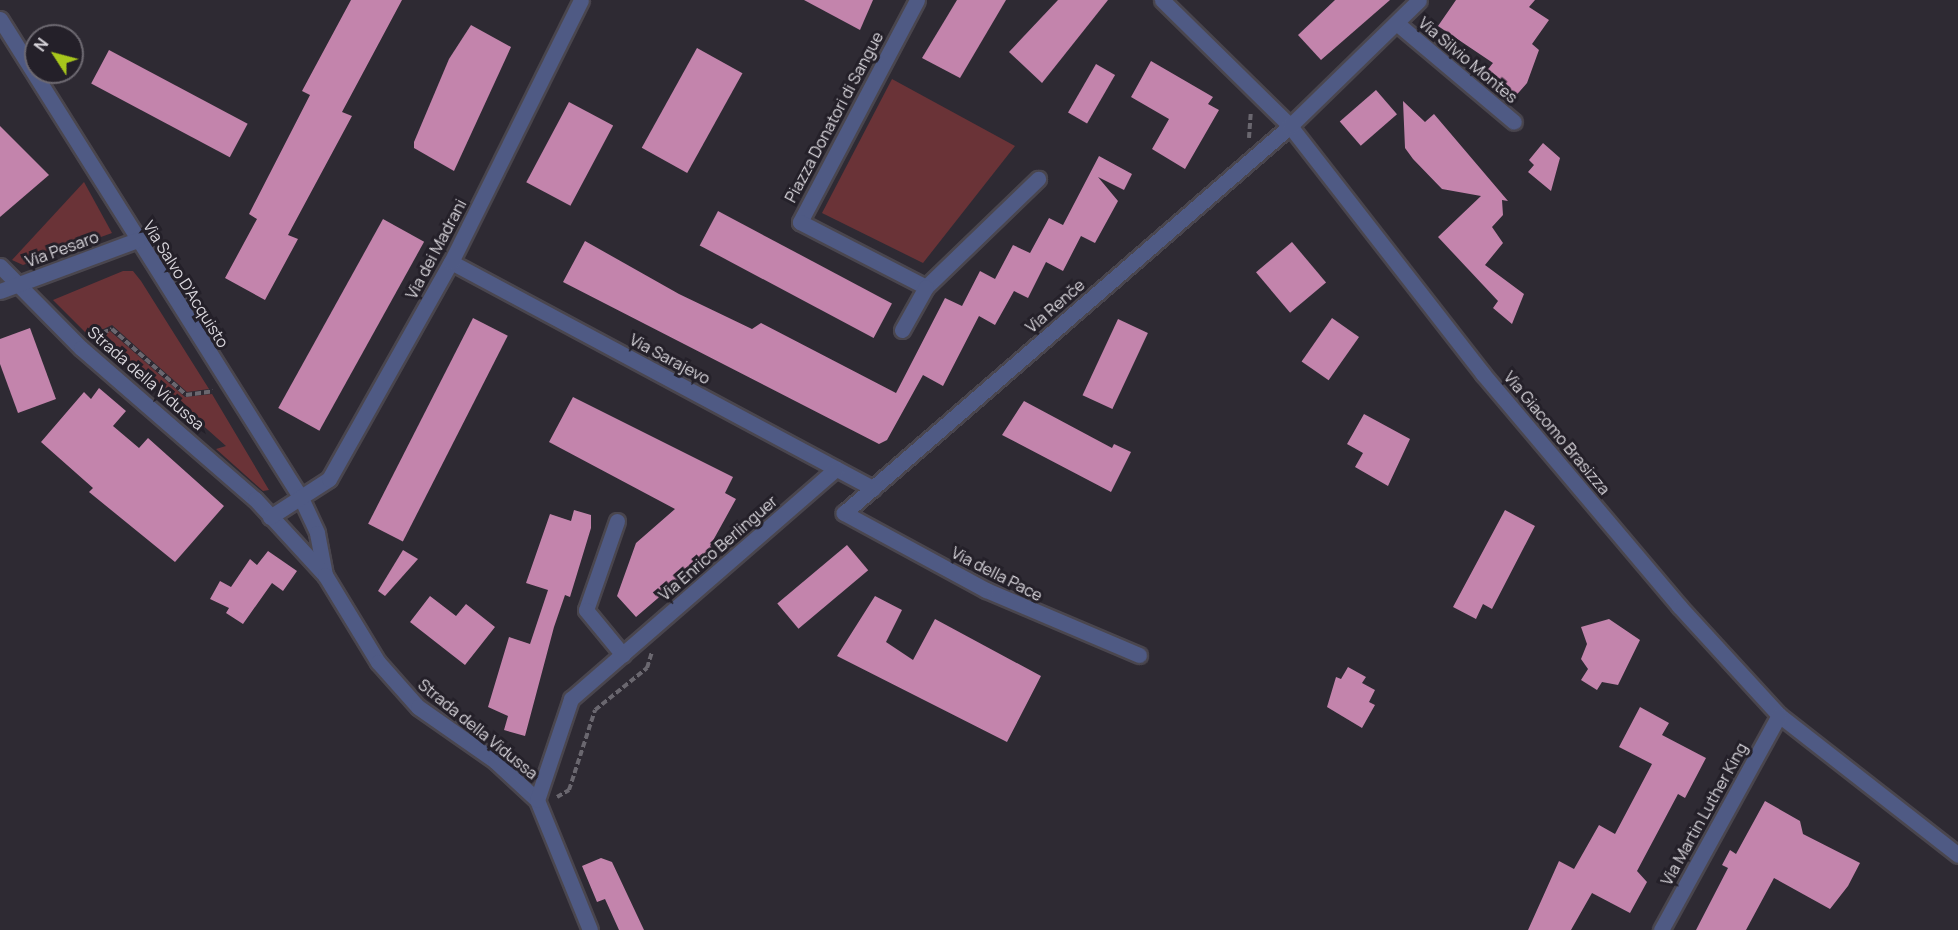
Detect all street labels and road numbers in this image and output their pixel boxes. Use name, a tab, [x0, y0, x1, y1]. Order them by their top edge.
street label: Via Silvio Montes	[1415, 13, 1521, 107]
street label: Piazza Donatori di Sangue	[781, 28, 887, 206]
street label: Via dei Madrani	[402, 196, 470, 302]
street label: Via Salvo D'Acquisto	[139, 217, 233, 351]
street label: Via Pesaro	[23, 227, 101, 271]
street label: Via Renče	[1022, 275, 1088, 337]
street label: Strada della Vidussa	[84, 322, 208, 434]
street label: Via Sarajevo	[626, 330, 714, 388]
street label: Via Giacomo Brasizza	[1500, 367, 1614, 499]
street label: Via Enrico Berlinguer	[655, 491, 781, 605]
street label: Via della Pace	[948, 543, 1046, 605]
street label: Strada della Vidussa	[414, 675, 542, 783]
street label: Via Martin Luther King	[1657, 739, 1751, 889]

